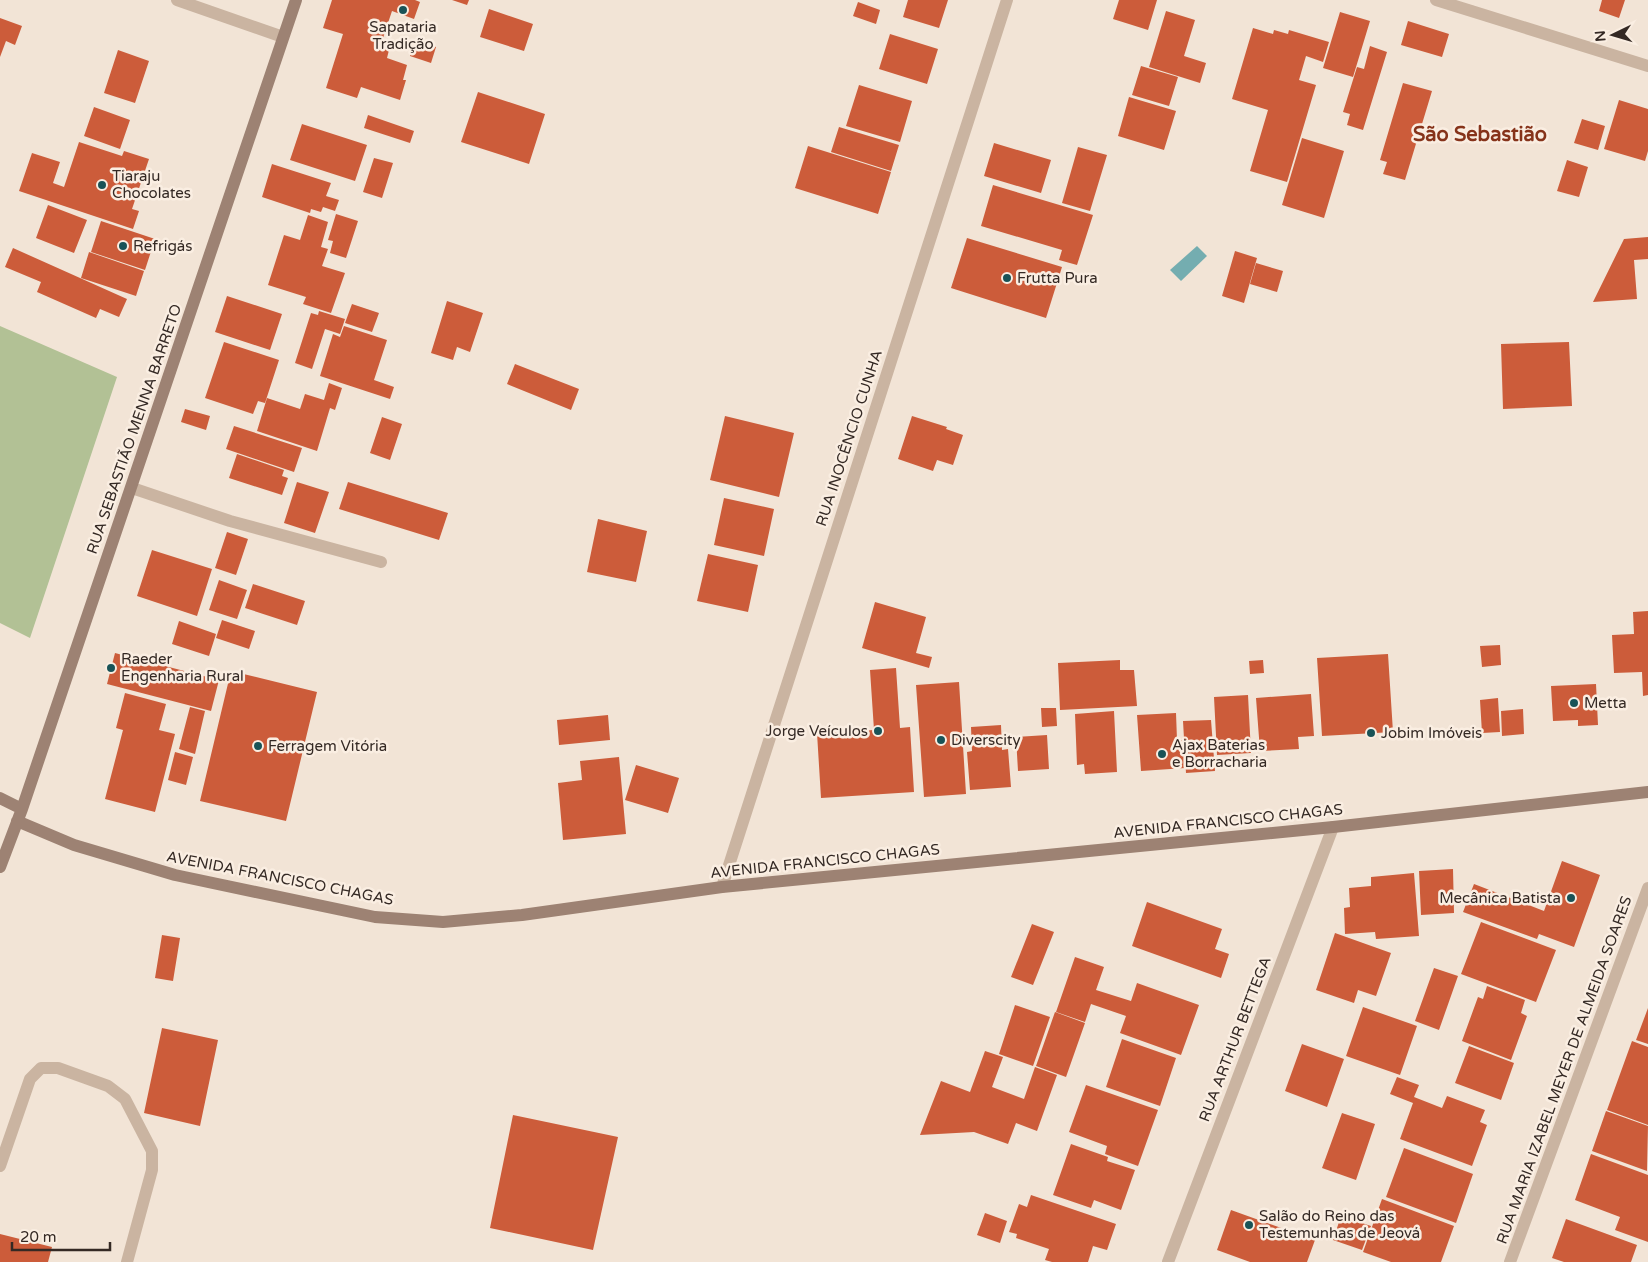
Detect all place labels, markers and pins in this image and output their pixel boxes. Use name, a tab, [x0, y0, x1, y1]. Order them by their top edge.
marker: Sapataria Tradição	[397, 4, 409, 16]
place label: Sapataria Tradição	[369, 18, 437, 53]
place label: Tiaraju Chocolates	[112, 167, 191, 202]
marker: Tiaraju Chocolates	[96, 179, 108, 191]
place label: Refrigás	[133, 237, 192, 255]
marker: Refrigás	[117, 240, 129, 252]
place label: Frutta Pura	[1017, 269, 1098, 287]
marker: Frutta Pura	[1001, 272, 1013, 284]
place label: Raeder Engenharia Rural	[121, 650, 244, 685]
marker: Raeder Engenharia Rural	[105, 662, 117, 674]
place label: Metta	[1584, 694, 1627, 712]
marker: Metta	[1568, 697, 1580, 709]
place label: Jorge Veículos	[766, 722, 868, 740]
place label: Jobim Imóveis	[1381, 724, 1482, 742]
marker: Jorge Veículos	[872, 725, 884, 737]
marker: Jobim Imóveis	[1365, 727, 1377, 739]
place label: Diverscity	[951, 731, 1021, 749]
marker: Diverscity	[935, 734, 947, 746]
place label: Ajax Baterias e Borracharia	[1172, 736, 1267, 771]
place label: Ferragem Vitória	[268, 737, 387, 755]
marker: Ferragem Vitória	[252, 740, 264, 752]
marker: Ajax Baterias e Borracharia	[1156, 748, 1168, 760]
place label: Mecânica Batista	[1439, 889, 1561, 907]
marker: Mecânica Batista	[1565, 892, 1577, 904]
place label: Salão do Reino das Testemunhas de Jeová	[1259, 1207, 1420, 1242]
marker: Salão do Reino das Testemunhas de Jeová	[1243, 1219, 1255, 1231]

